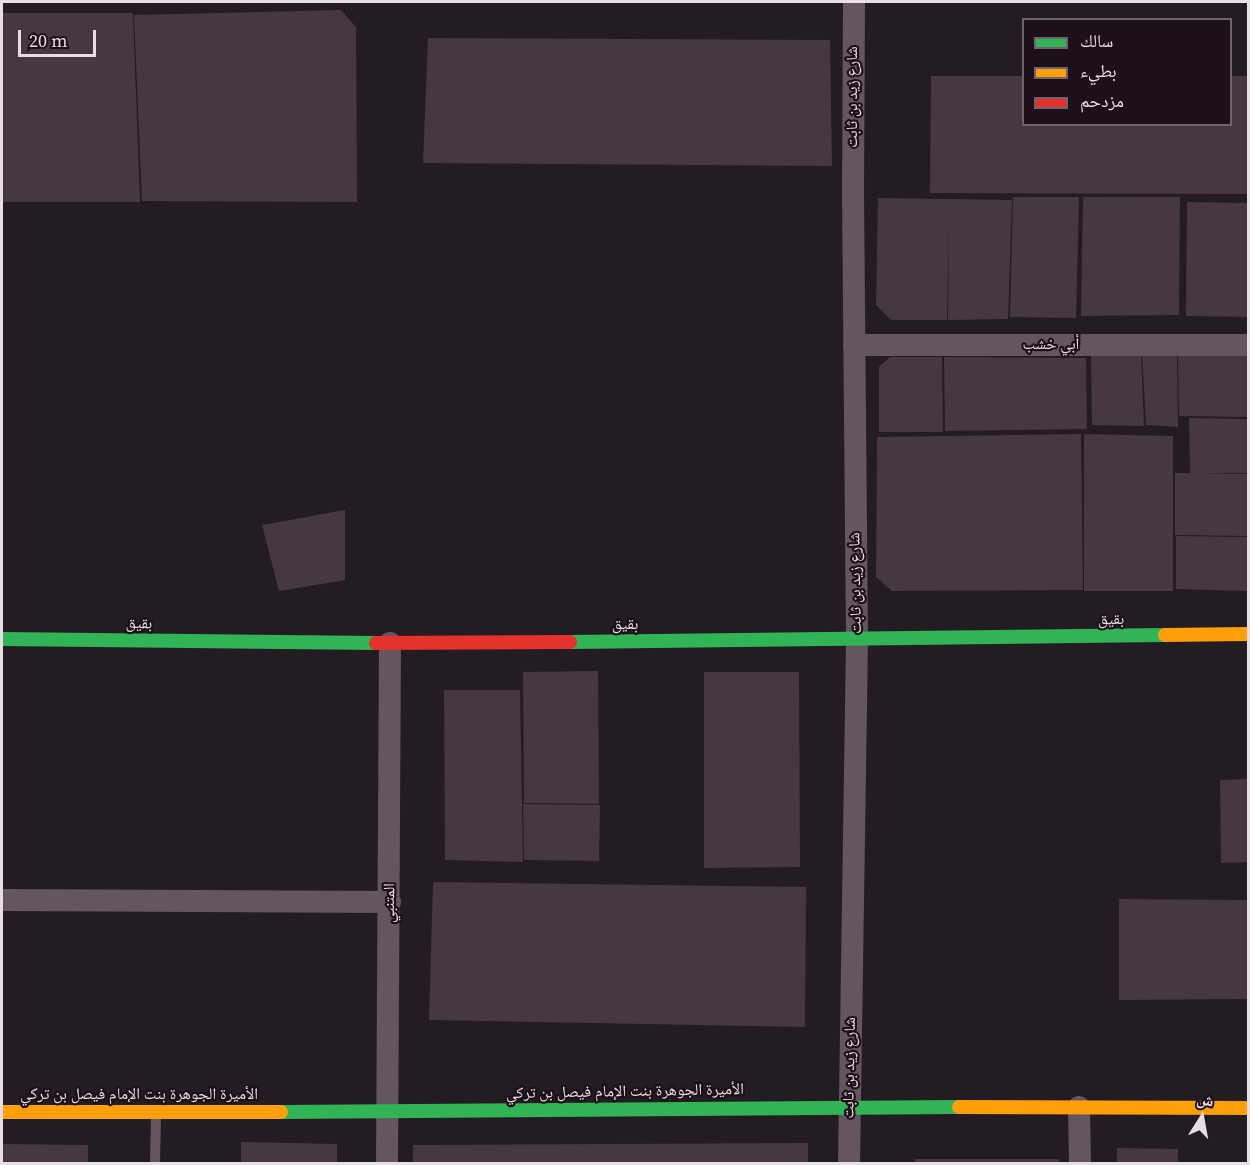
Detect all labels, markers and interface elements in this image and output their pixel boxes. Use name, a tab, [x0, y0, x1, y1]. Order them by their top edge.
scale bar	[21, 18, 99, 56]
legend	[1022, 18, 1232, 126]
text: 20 m	[29, 28, 67, 53]
text: سالك	[1080, 28, 1113, 53]
street label: شارع زيد بن ثابت	[843, 46, 863, 148]
text: بطيء	[1080, 58, 1117, 83]
text: مزدحم	[1080, 88, 1124, 113]
street label: أبي خشب	[1023, 335, 1079, 355]
street label: شارع زيد بن ثابت	[846, 532, 866, 634]
street label: بقيق	[1098, 610, 1124, 630]
street label: بقيق	[126, 614, 152, 634]
street label: بقيق	[612, 615, 638, 635]
street label: المتنبي	[380, 883, 400, 923]
street label: شارع زيد بن ثابت	[840, 1017, 860, 1119]
street label: الأميرة الجوهرة بنت الإمام فيصل بن تركي	[506, 1080, 744, 1104]
street label: الأميرة الجوهرة بنت الإمام فيصل بن تركي	[20, 1085, 258, 1105]
north arrow	[1172, 1087, 1232, 1147]
text: ش	[1195, 1087, 1216, 1112]

